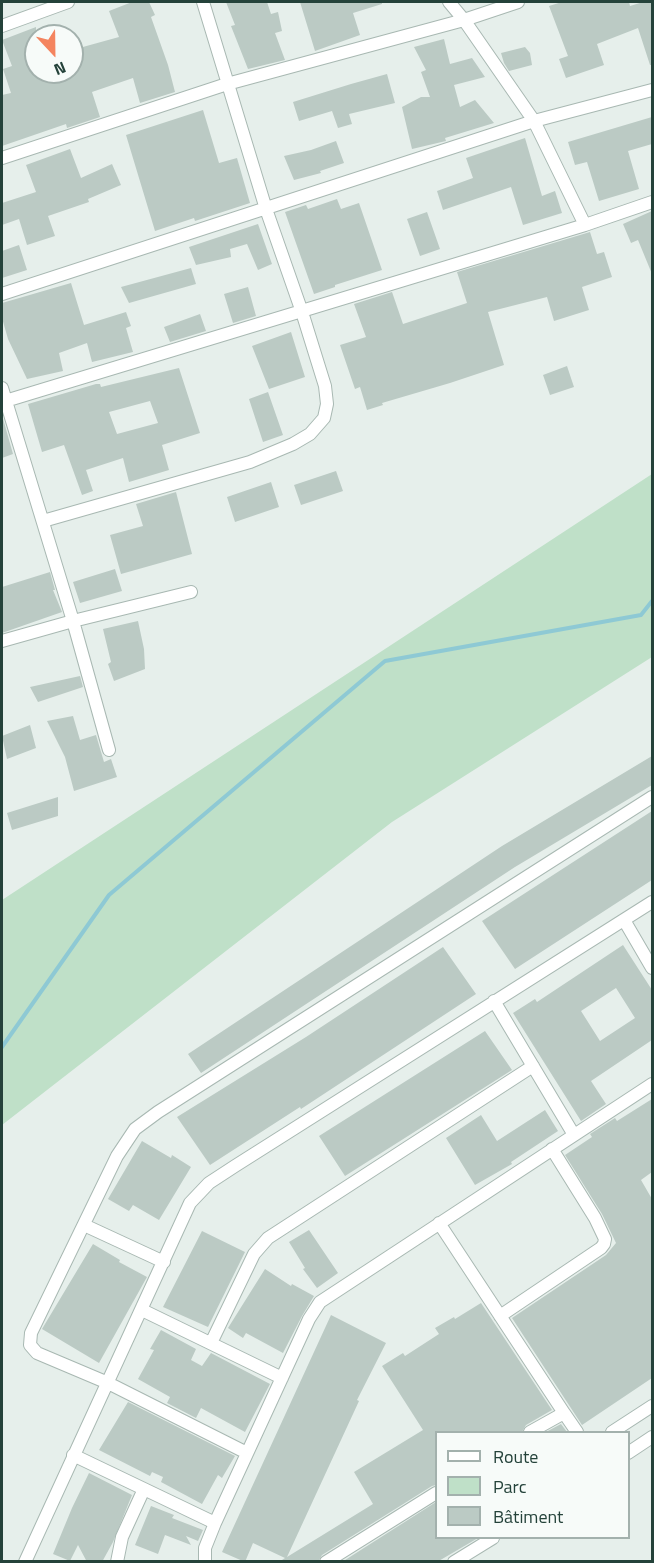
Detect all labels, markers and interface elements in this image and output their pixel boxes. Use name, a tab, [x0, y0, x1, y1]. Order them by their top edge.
north arrow	[24, 24, 84, 84]
text: N	[50, 56, 70, 82]
legend	[435, 1431, 630, 1539]
text: Route	[493, 1443, 538, 1470]
text: Parc	[493, 1473, 527, 1500]
text: Bâtiment	[493, 1503, 563, 1530]

